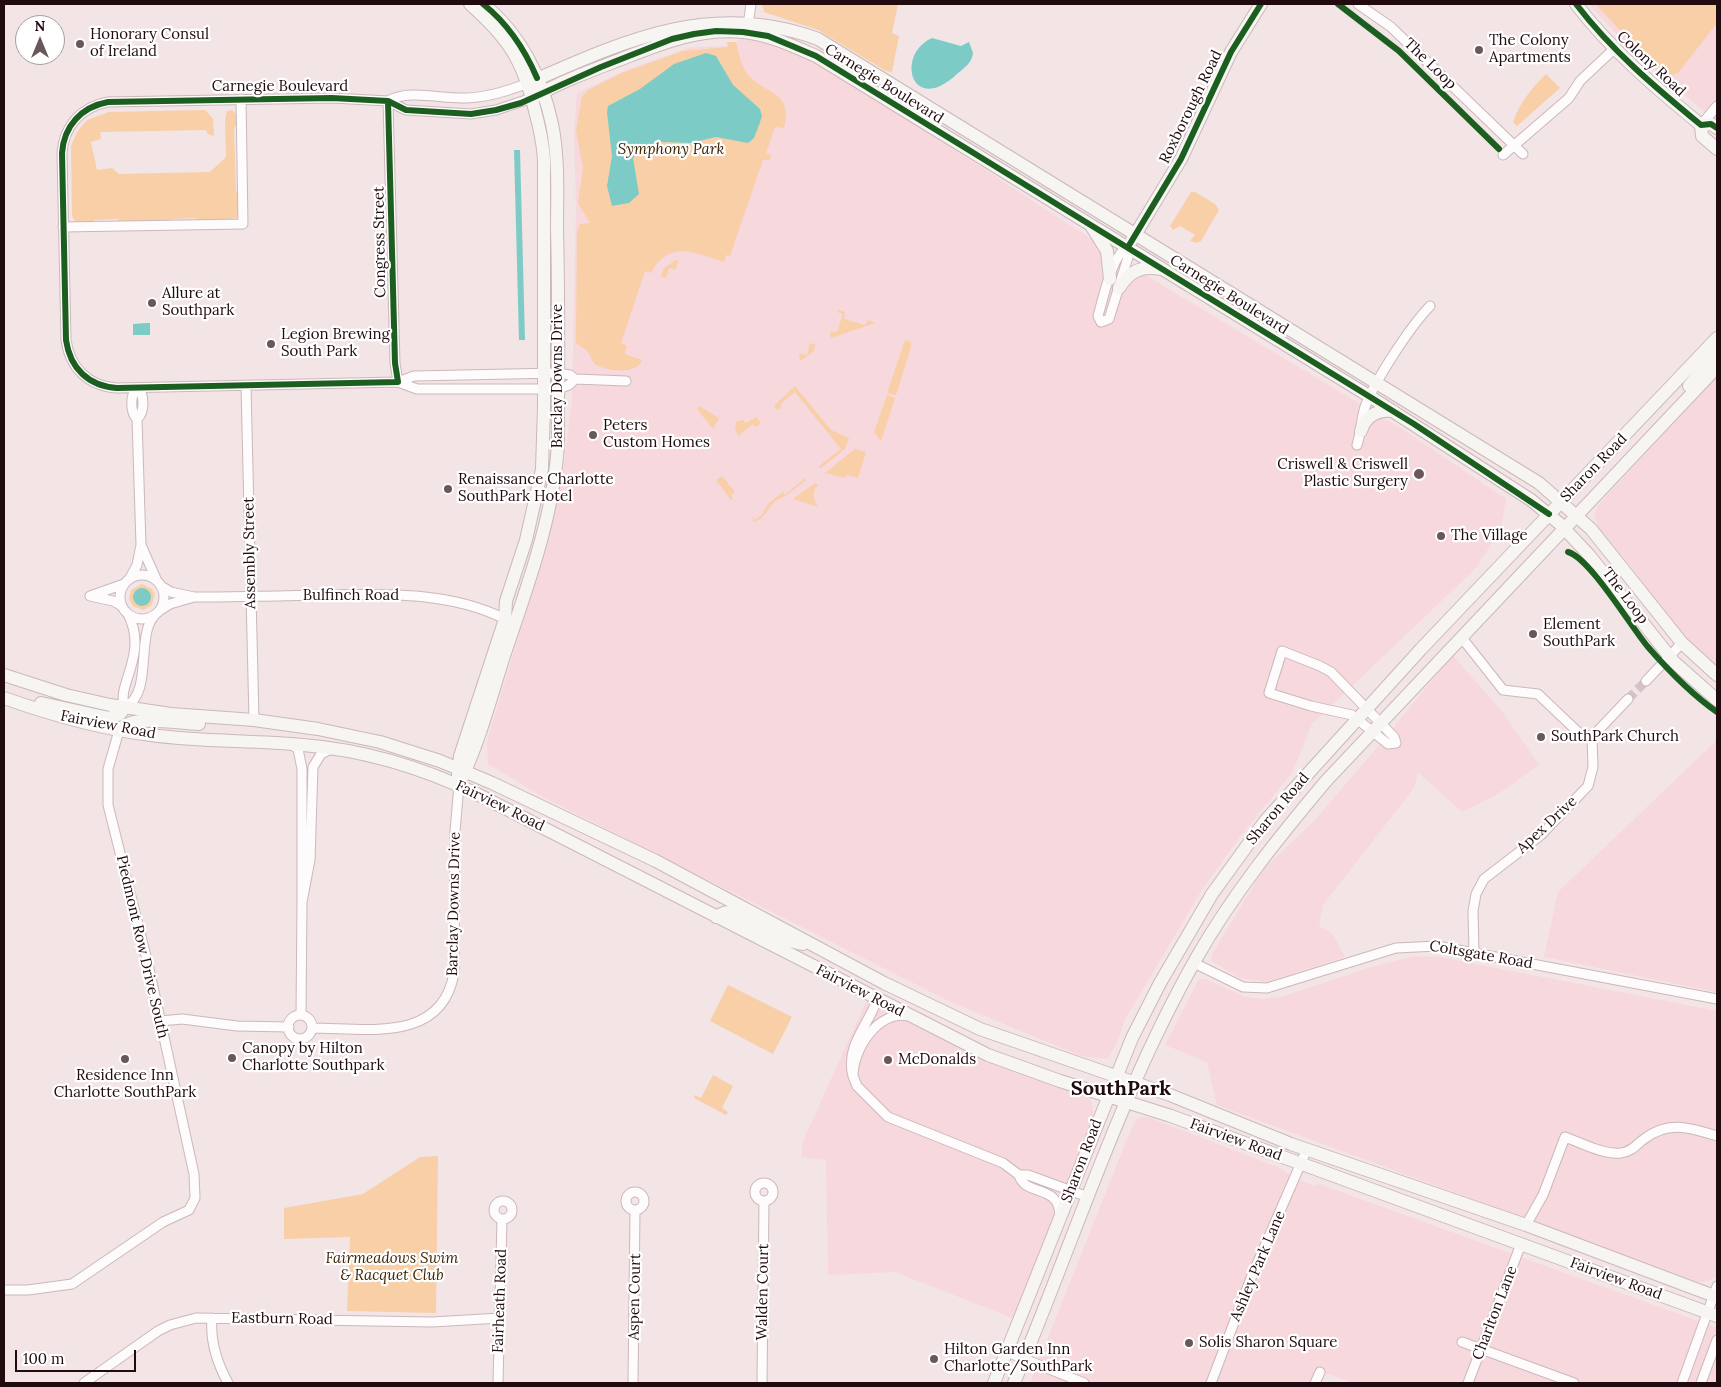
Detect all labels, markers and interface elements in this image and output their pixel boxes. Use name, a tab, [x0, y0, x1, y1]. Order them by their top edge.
north arrow	[15, 15, 65, 65]
text: N	[35, 17, 45, 35]
place label: Honorary Consul of Ireland	[90, 26, 209, 61]
street label: Colony Road	[1613, 27, 1689, 101]
place label: The Colony Apartments	[1489, 32, 1571, 67]
street label: The Loop	[1400, 35, 1460, 93]
marker: Honorary Consul of Ireland	[74, 38, 86, 50]
street label: Carnegie Boulevard	[821, 40, 947, 128]
marker: The Colony Apartments	[1473, 44, 1485, 56]
street label: Roxborough Road	[1156, 47, 1226, 167]
street label: Carnegie Boulevard	[212, 78, 348, 96]
park label: Symphony Park	[618, 141, 724, 159]
street label: Congress Street	[370, 186, 390, 298]
street label: Carnegie Boulevard	[1166, 251, 1292, 339]
place label: Allure at Southpark	[162, 285, 234, 320]
marker: Allure at Southpark	[146, 297, 158, 309]
street label: Barclay Downs Drive	[549, 304, 567, 448]
place label: Legion Brewing South Park	[281, 326, 390, 361]
marker: Legion Brewing South Park	[265, 338, 277, 350]
place label: Peters Custom Homes	[603, 417, 710, 452]
marker: Peters Custom Homes	[587, 429, 599, 441]
street label: Sharon Road	[1557, 430, 1631, 506]
place label: Criswell & Criswell Plastic Surgery	[1277, 456, 1408, 491]
marker: Criswell & Criswell Plastic Surgery	[1412, 467, 1426, 481]
place label: Renaissance Charlotte SouthPark Hotel	[458, 471, 614, 506]
marker: Renaissance Charlotte SouthPark Hotel	[442, 483, 454, 495]
street label: Assembly Street	[240, 497, 260, 609]
place label: The Village	[1451, 527, 1528, 545]
marker: The Village	[1435, 530, 1447, 542]
street label: The Loop	[1598, 564, 1652, 628]
street label: Bulfinch Road	[303, 587, 399, 605]
place label: Element SouthPark	[1543, 616, 1615, 651]
marker: Element SouthPark	[1527, 628, 1539, 640]
street label: Fairview Road	[59, 707, 157, 743]
place label: SouthPark Church	[1551, 728, 1679, 746]
marker: SouthPark Church	[1535, 731, 1547, 743]
street label: Sharon Road	[1243, 769, 1313, 849]
street label: Fairview Road	[453, 777, 547, 835]
street label: Apex Drive	[1513, 793, 1581, 857]
street label: Barclay Downs Drive	[444, 832, 464, 976]
street label: Piedmont Row Drive South	[112, 854, 172, 1040]
street label: Coltsgate Road	[1428, 937, 1534, 973]
street label: Fairview Road	[813, 961, 907, 1021]
place label: Canopy by Hilton Charlotte Southpark	[242, 1040, 385, 1075]
place label: McDonalds	[898, 1051, 976, 1069]
marker: Canopy by Hilton Charlotte Southpark	[226, 1052, 238, 1064]
marker: Residence Inn Charlotte SouthPark	[119, 1053, 131, 1065]
marker: McDonalds	[882, 1054, 894, 1066]
place label: Residence Inn Charlotte SouthPark	[54, 1067, 196, 1102]
district label: SouthPark	[1071, 1077, 1171, 1101]
street label: Fairview Road	[1187, 1115, 1285, 1165]
street label: Sharon Road	[1058, 1117, 1106, 1205]
street label: Ashley Park Lane	[1227, 1208, 1289, 1324]
street label: Walden Court	[753, 1243, 773, 1341]
street label: Fairheath Road	[489, 1249, 511, 1353]
park label: Fairmeadows Swim & Racquet Club	[326, 1250, 458, 1285]
street label: Aspen Court	[625, 1253, 645, 1341]
street label: Fairview Road	[1567, 1254, 1665, 1304]
street label: Charlton Lane	[1469, 1263, 1521, 1363]
street label: Eastburn Road	[231, 1309, 333, 1329]
place label: Solis Sharon Square	[1199, 1334, 1337, 1352]
marker: Solis Sharon Square	[1183, 1337, 1195, 1349]
scale bar	[18, 1340, 139, 1372]
place label: Hilton Garden Inn Charlotte/SouthPark	[944, 1341, 1092, 1376]
text: 100 m	[23, 1349, 64, 1368]
marker: Hilton Garden Inn Charlotte/SouthPark	[928, 1353, 940, 1365]

